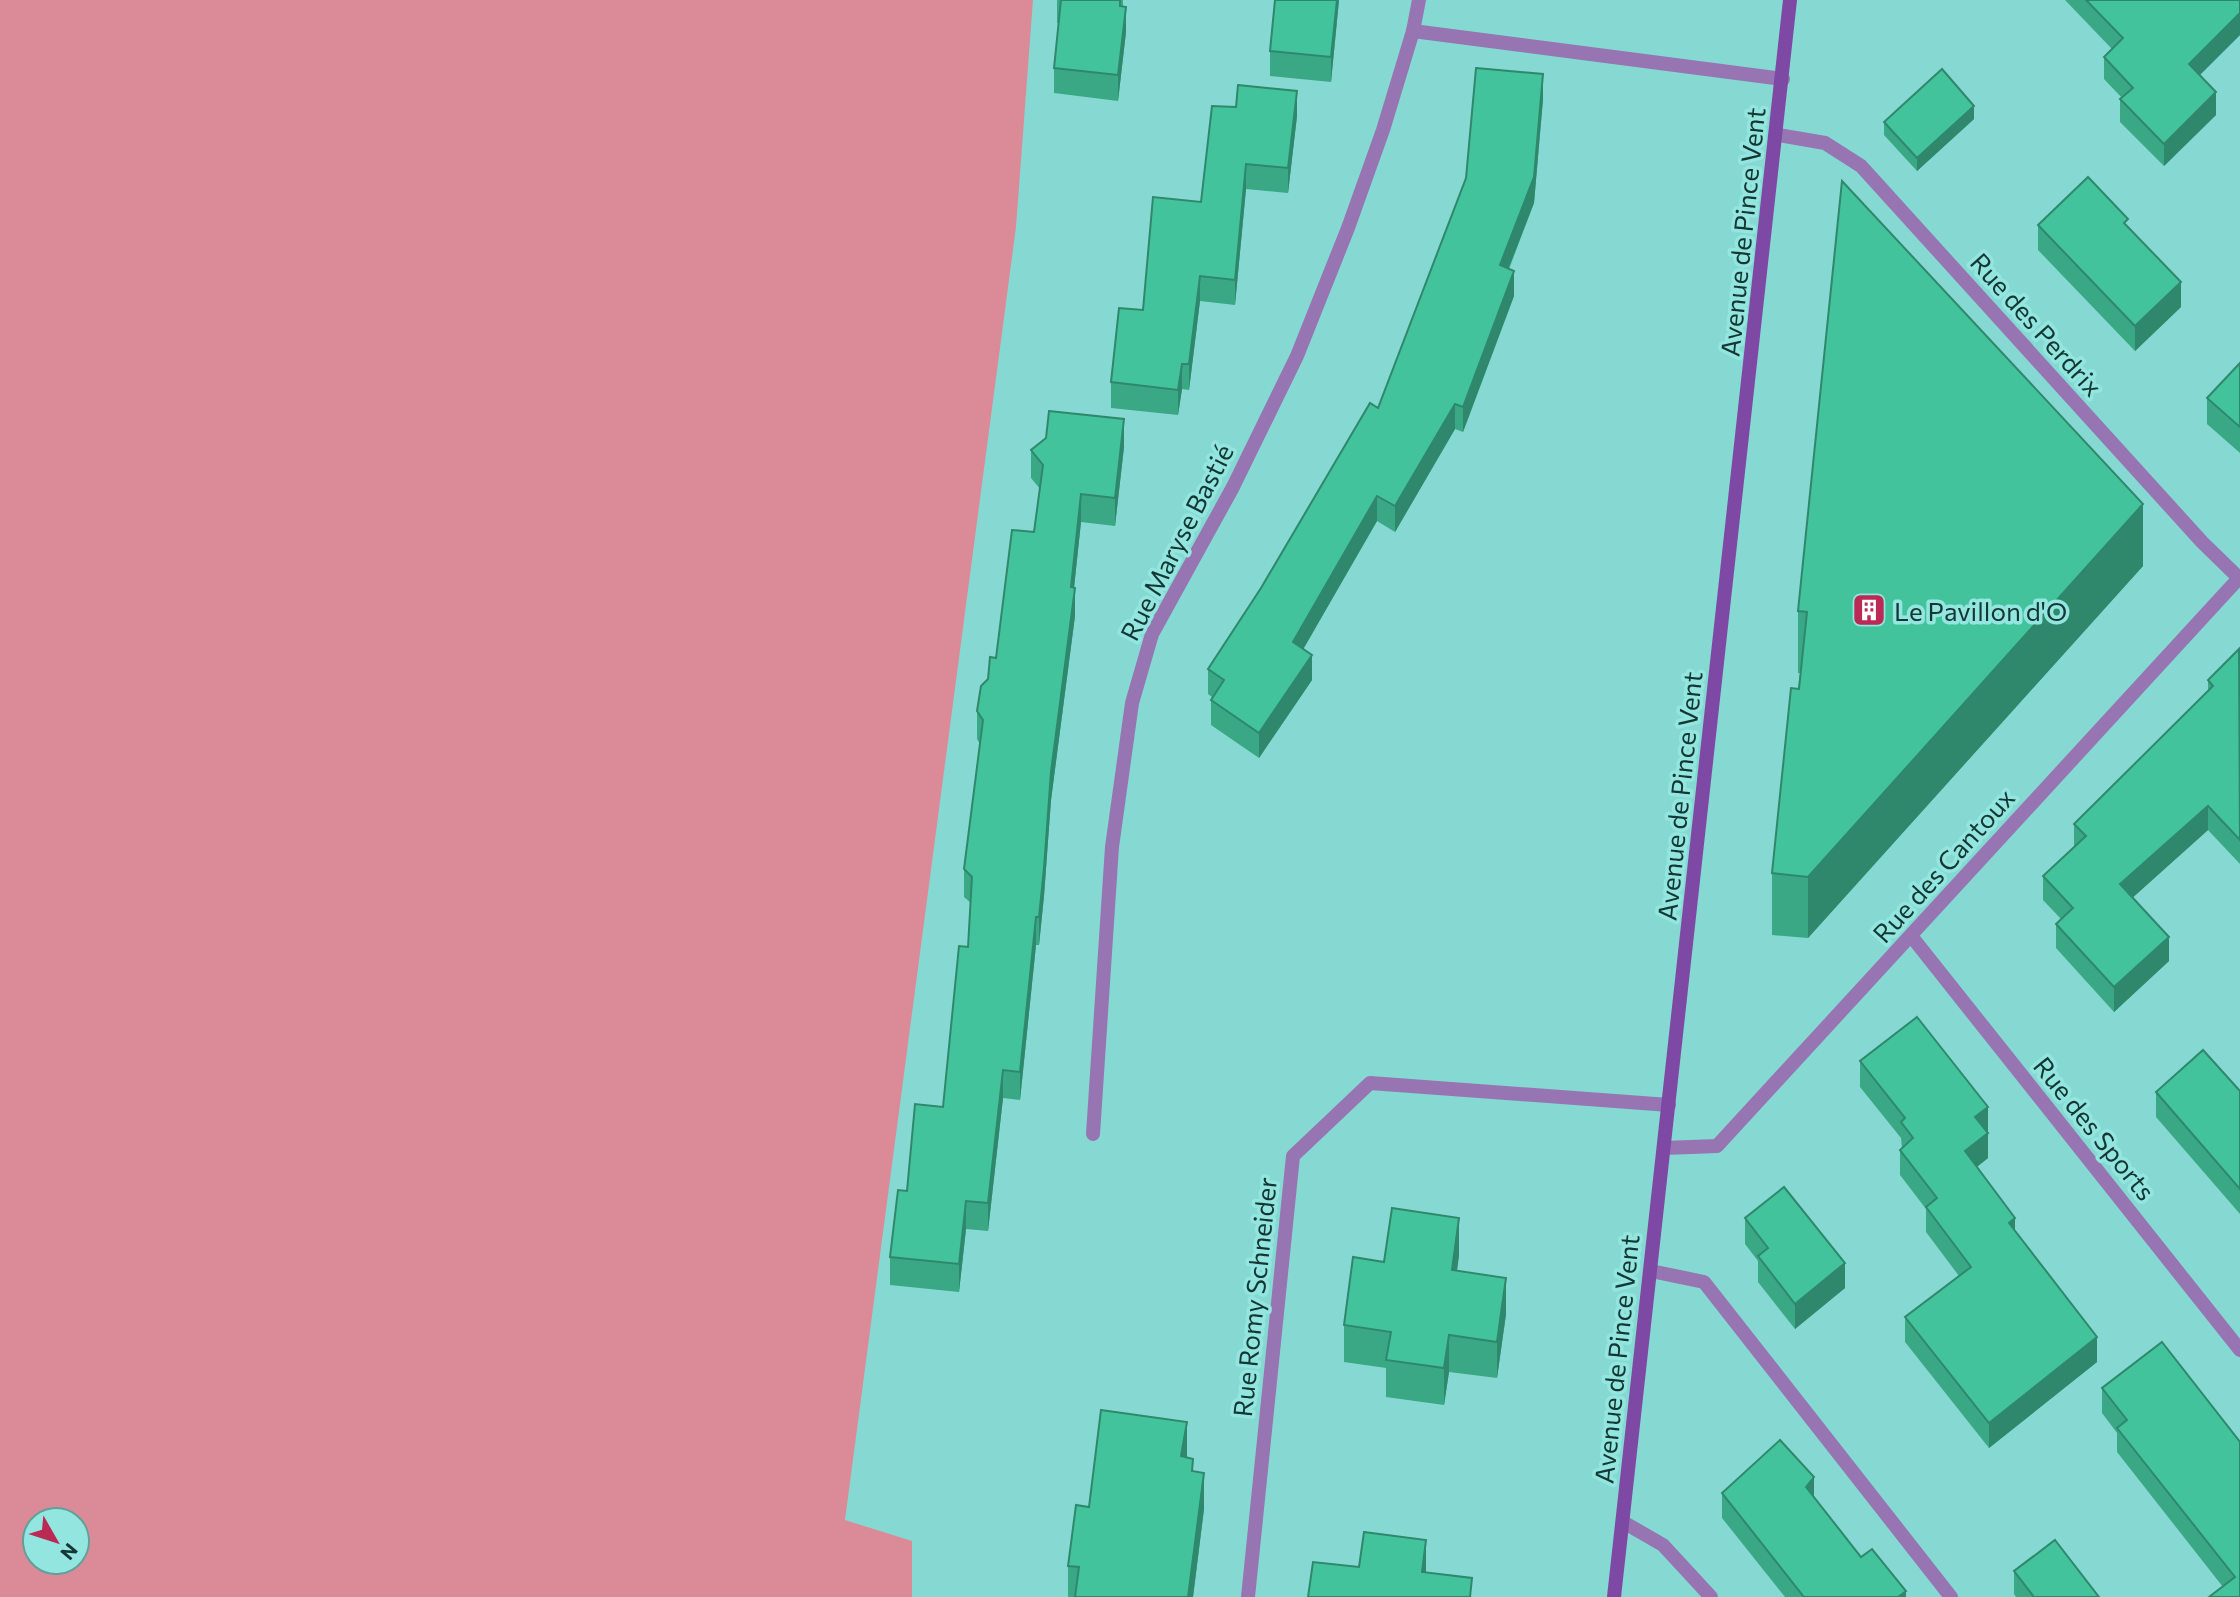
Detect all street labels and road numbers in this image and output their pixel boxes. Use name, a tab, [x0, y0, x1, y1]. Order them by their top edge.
street label: Avenue de Pince Vent	[1714, 106, 1770, 358]
street label: Rue des Perdrix	[1965, 246, 2109, 402]
street label: Rue Maryse Bastié	[1113, 439, 1239, 645]
street label: Avenue de Pince Vent	[1651, 670, 1707, 922]
street label: Rue des Cantoux	[1866, 781, 2020, 948]
street label: Rue des Sports	[2028, 1050, 2162, 1206]
street label: Rue Romy Schneider	[1226, 1176, 1282, 1418]
street label: Avenue de Pince Vent	[1588, 1233, 1644, 1485]

